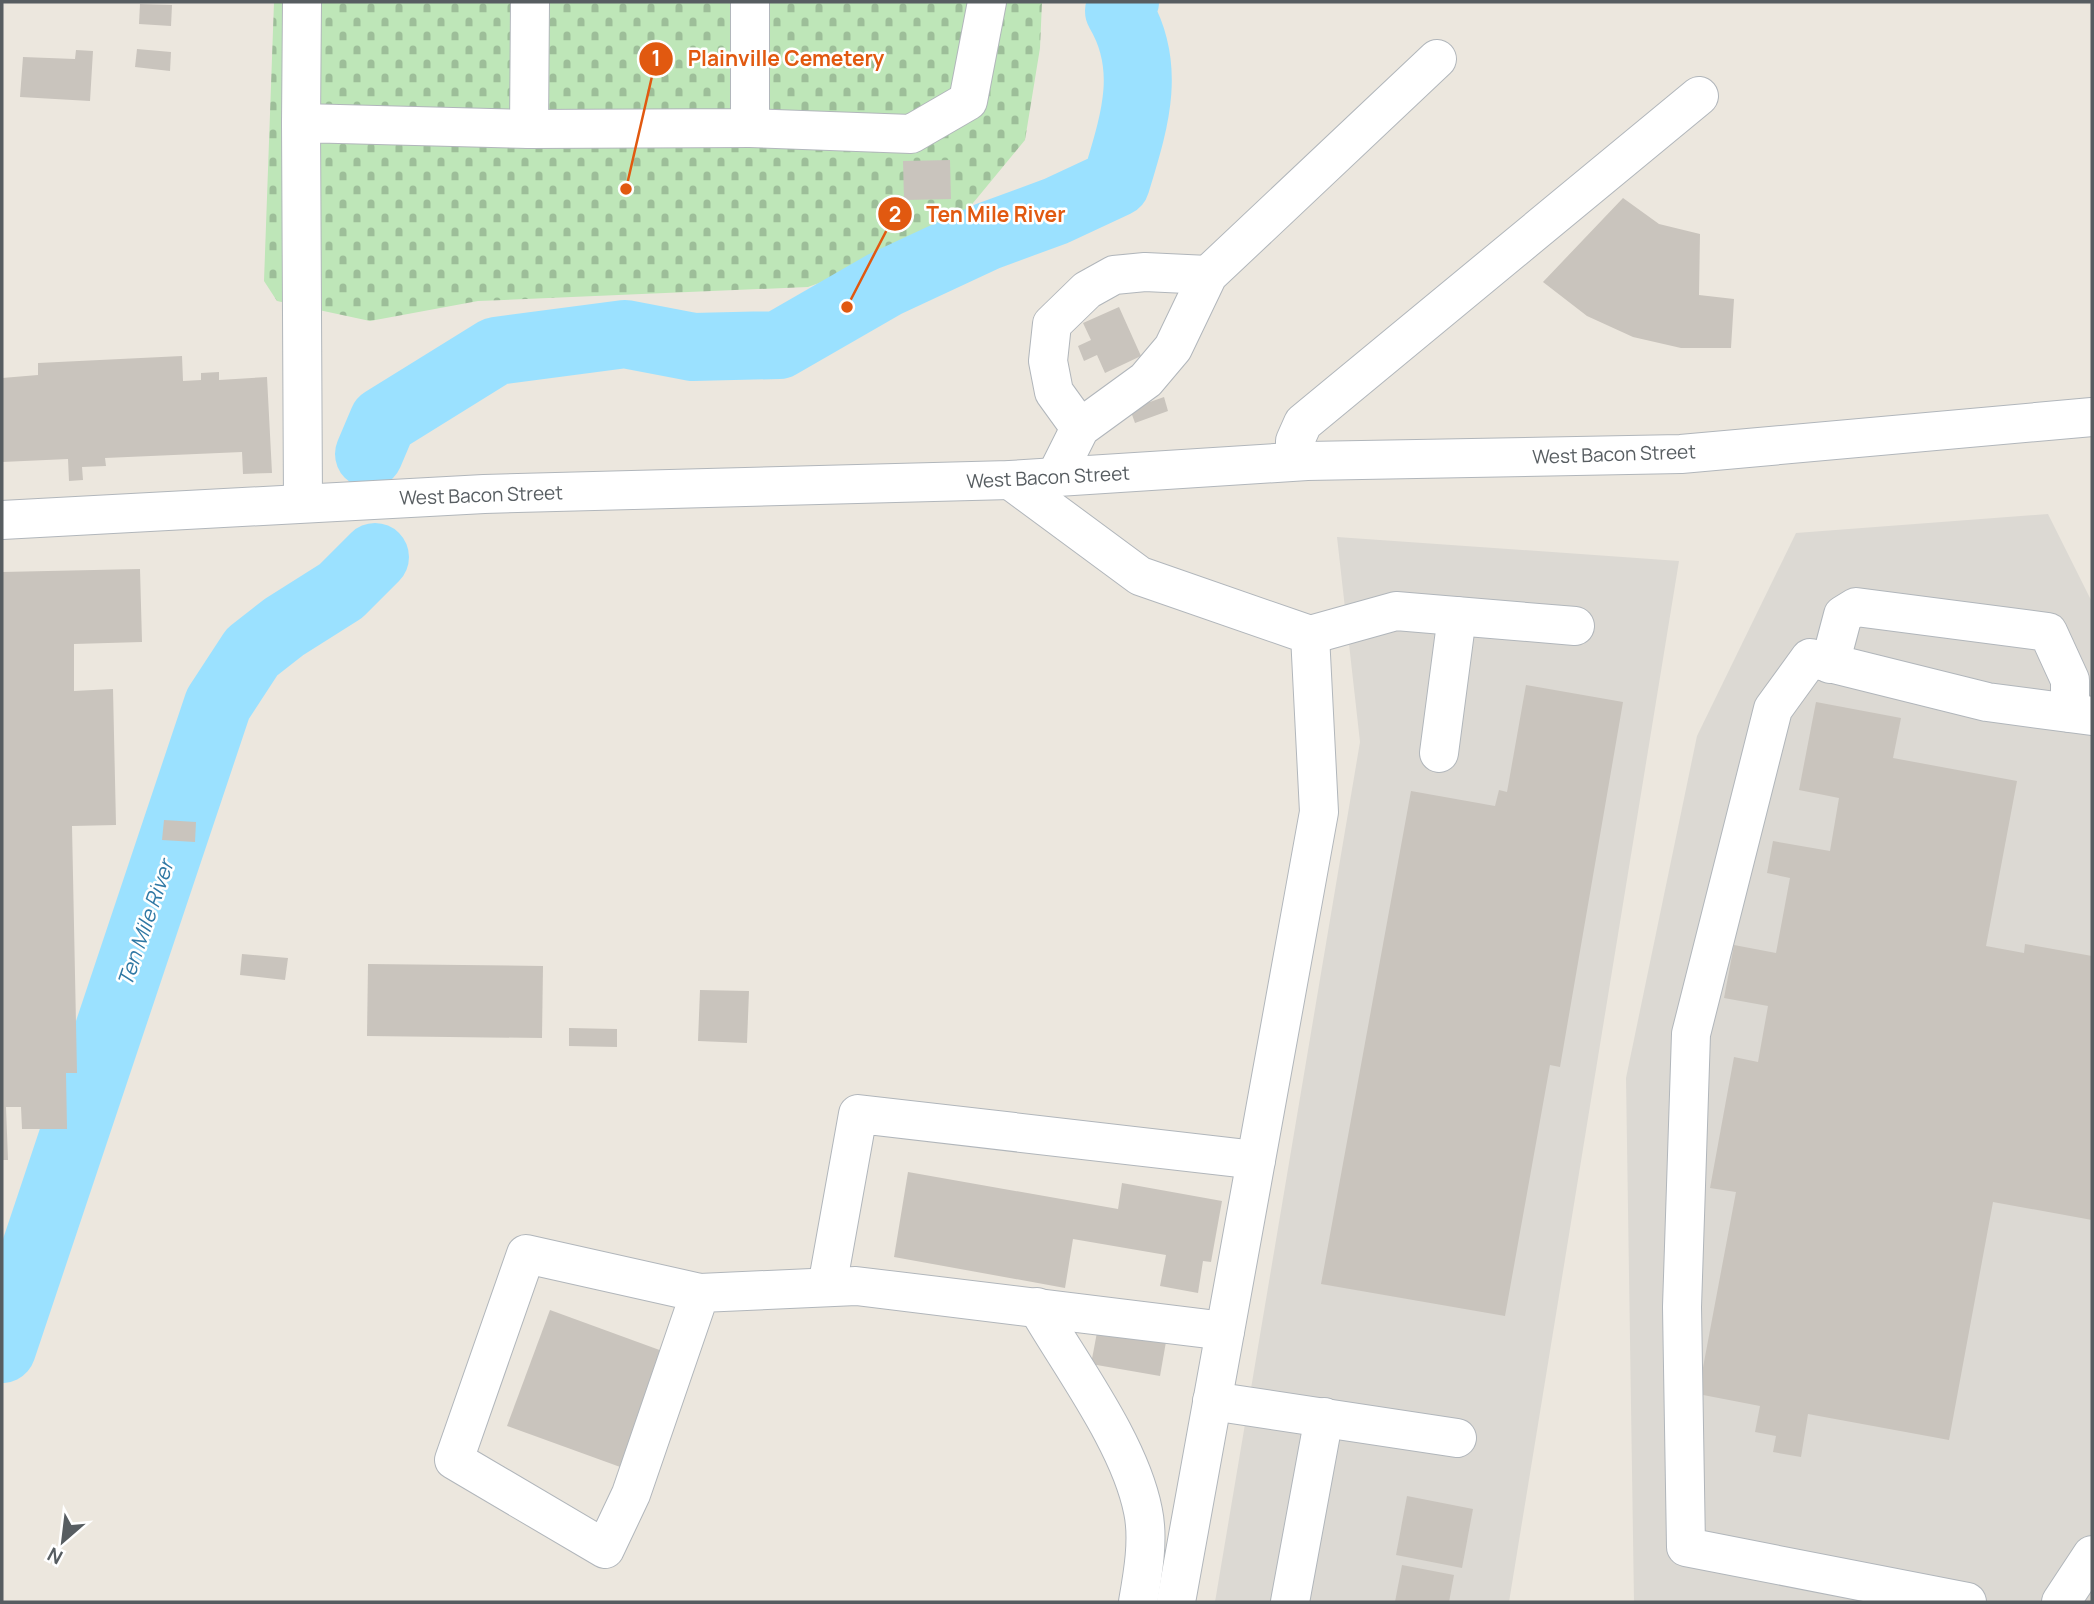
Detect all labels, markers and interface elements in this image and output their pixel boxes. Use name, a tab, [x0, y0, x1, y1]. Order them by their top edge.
callout: Plainville Cemetery	[639, 38, 899, 80]
text: 1	[651, 44, 661, 72]
text: Plainville Cemetery	[688, 44, 885, 72]
callout: Ten Mile River	[877, 193, 1080, 235]
text: 2	[889, 200, 901, 228]
text: Ten Mile River	[926, 200, 1066, 228]
street label: West Bacon Street	[1532, 438, 1696, 470]
street label: West Bacon Street	[966, 460, 1130, 494]
street label: West Bacon Street	[399, 479, 563, 511]
water label: Ten Mile River	[110, 854, 180, 990]
north arrow	[28, 1506, 98, 1576]
text: N	[43, 1541, 67, 1571]

